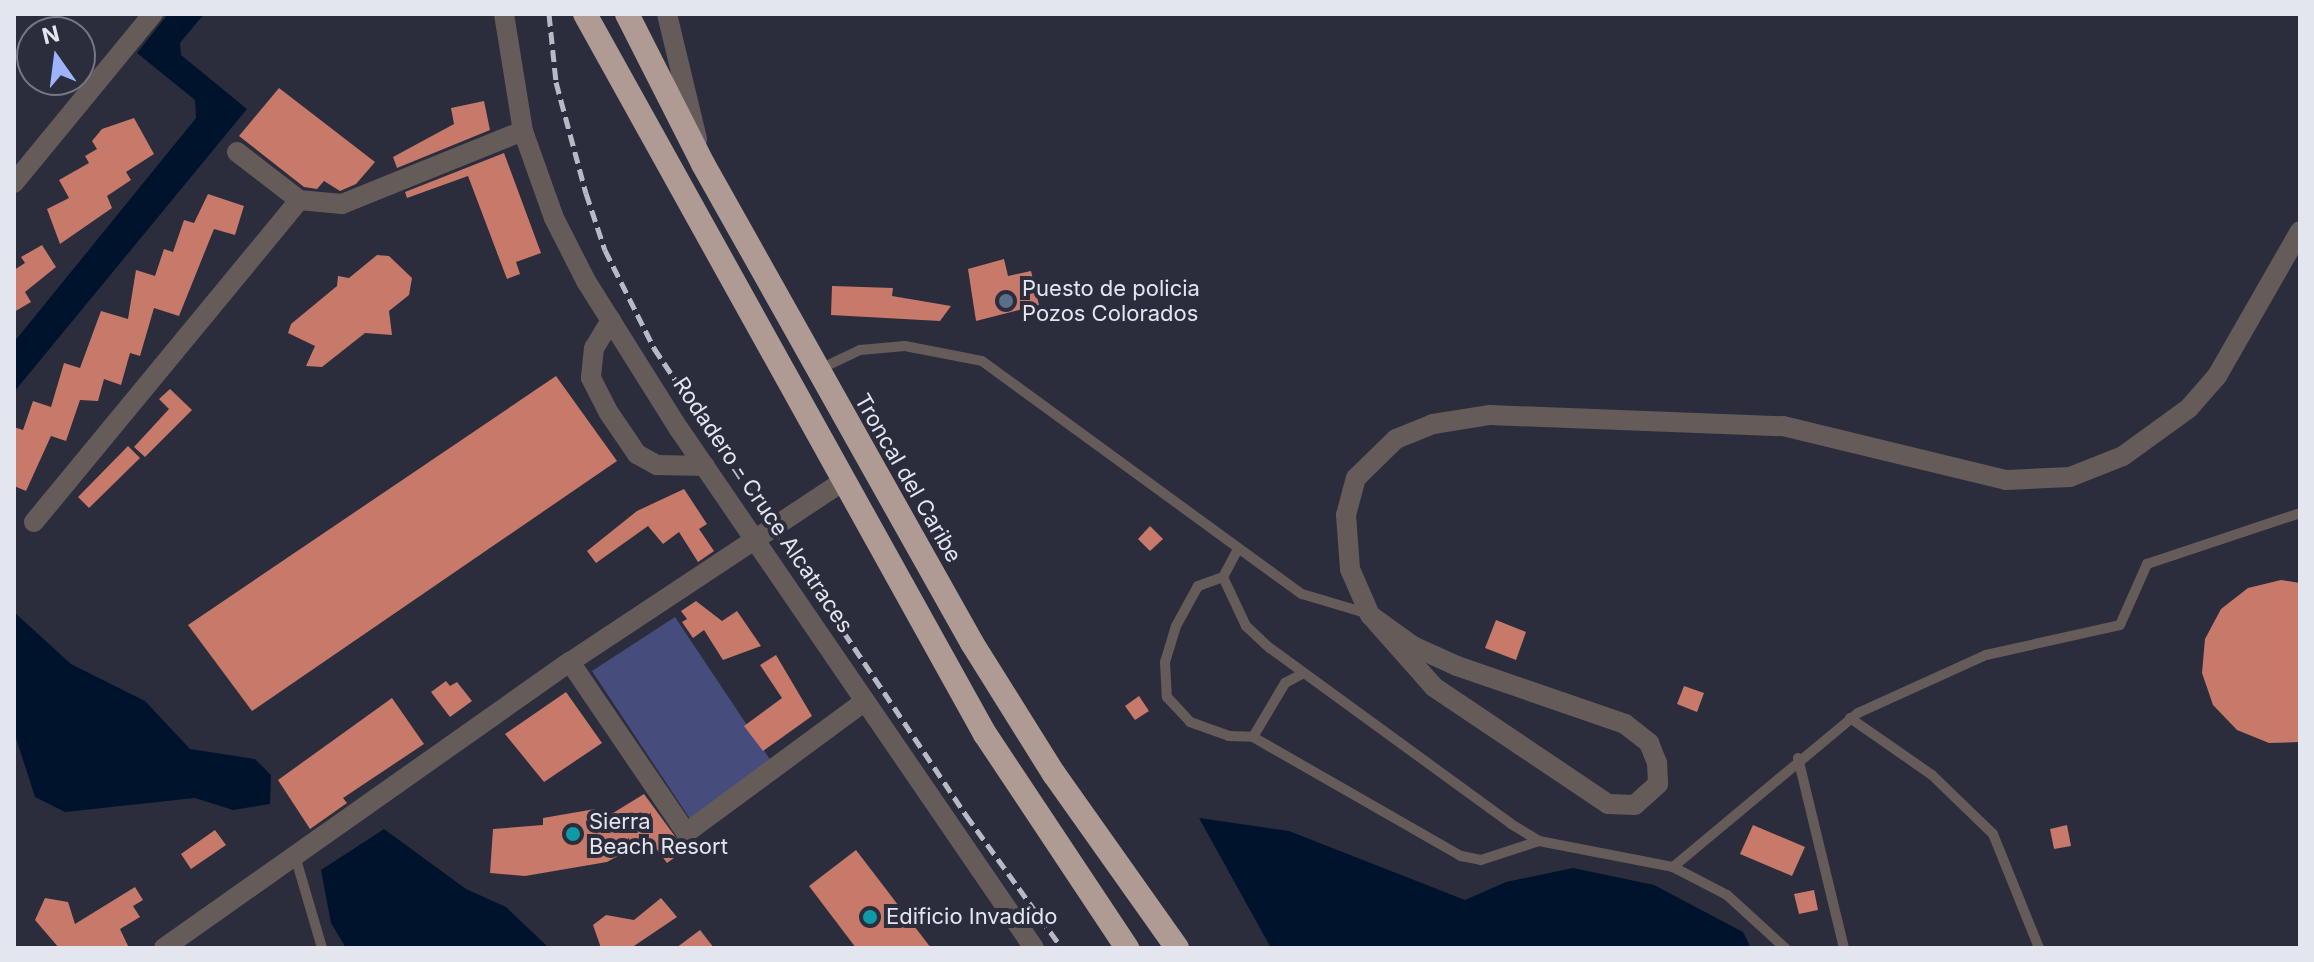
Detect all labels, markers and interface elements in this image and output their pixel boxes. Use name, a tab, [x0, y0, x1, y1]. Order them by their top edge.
north arrow	[16, 16, 96, 96]
text: N	[39, 20, 62, 49]
place label: Puesto de policia Pozos Colorados	[1022, 275, 1200, 326]
marker: Puesto de policia Pozos Colorados	[997, 292, 1015, 310]
street label: Rodadero - Cruce Alcatraces	[668, 372, 858, 638]
street label: Troncal del Caribe	[849, 389, 967, 567]
place label: Sierra Beach Resort	[589, 808, 728, 860]
marker: Sierra Beach Resort	[564, 825, 582, 843]
place label: Edificio Invadido	[886, 904, 1057, 930]
marker: Edificio Invadido	[861, 908, 879, 926]

